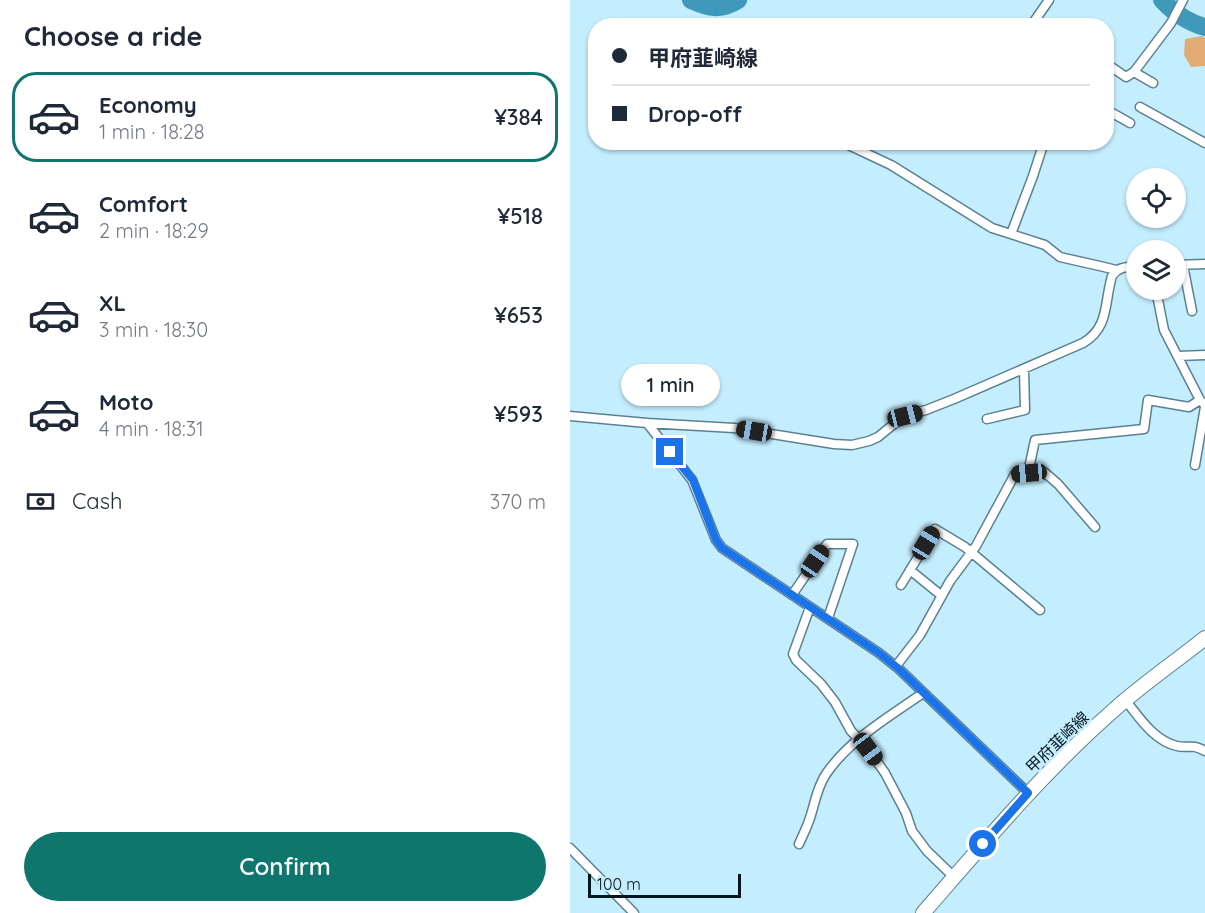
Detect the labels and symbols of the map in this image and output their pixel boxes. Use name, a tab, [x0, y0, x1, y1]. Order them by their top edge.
callout: 1 min	[621, 365, 720, 407]
car	[885, 403, 925, 429]
car	[735, 419, 773, 443]
route end	[656, 438, 683, 465]
car	[1010, 462, 1048, 484]
car	[909, 523, 943, 563]
car	[797, 541, 833, 581]
street label: 甲府韮崎線	[1021, 707, 1093, 777]
car	[850, 729, 886, 769]
route start	[969, 830, 996, 857]
scale bar	[588, 871, 741, 898]

